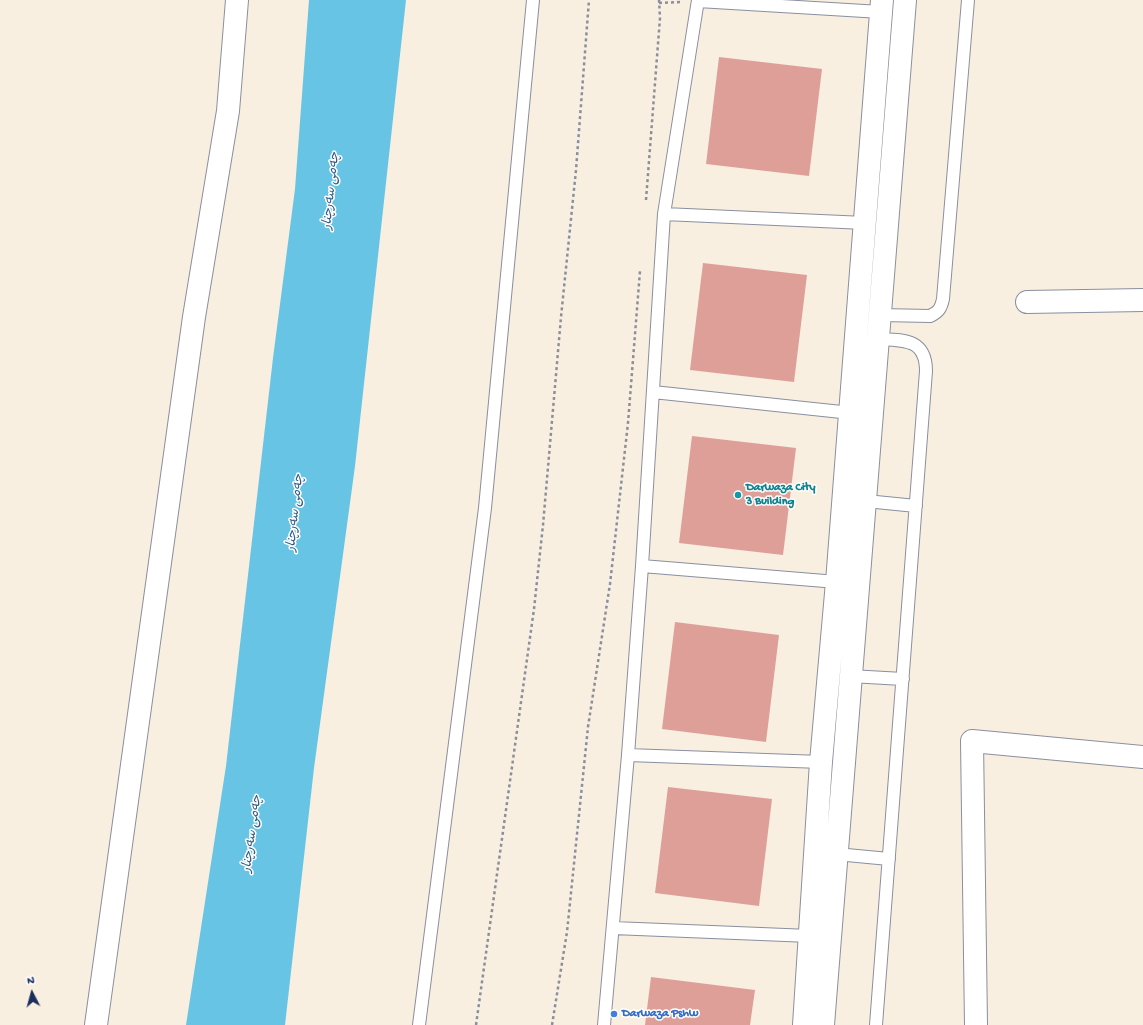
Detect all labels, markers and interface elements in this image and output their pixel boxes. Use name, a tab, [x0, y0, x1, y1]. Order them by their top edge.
water label: چەمی سەرچنار	[320, 151, 344, 231]
water label: چەمی سەرچنار	[284, 473, 308, 553]
place label: Darwaza City 3 Building	[746, 481, 815, 509]
marker: Darwaza City 3 Building	[733, 490, 743, 500]
water label: چەمی سەرچنار	[240, 794, 266, 874]
north arrow	[12, 973, 52, 1013]
text: N	[27, 975, 35, 987]
place label: Darwaza Pshw	[622, 1007, 698, 1021]
marker: Darwaza Pshw	[609, 1009, 619, 1019]

